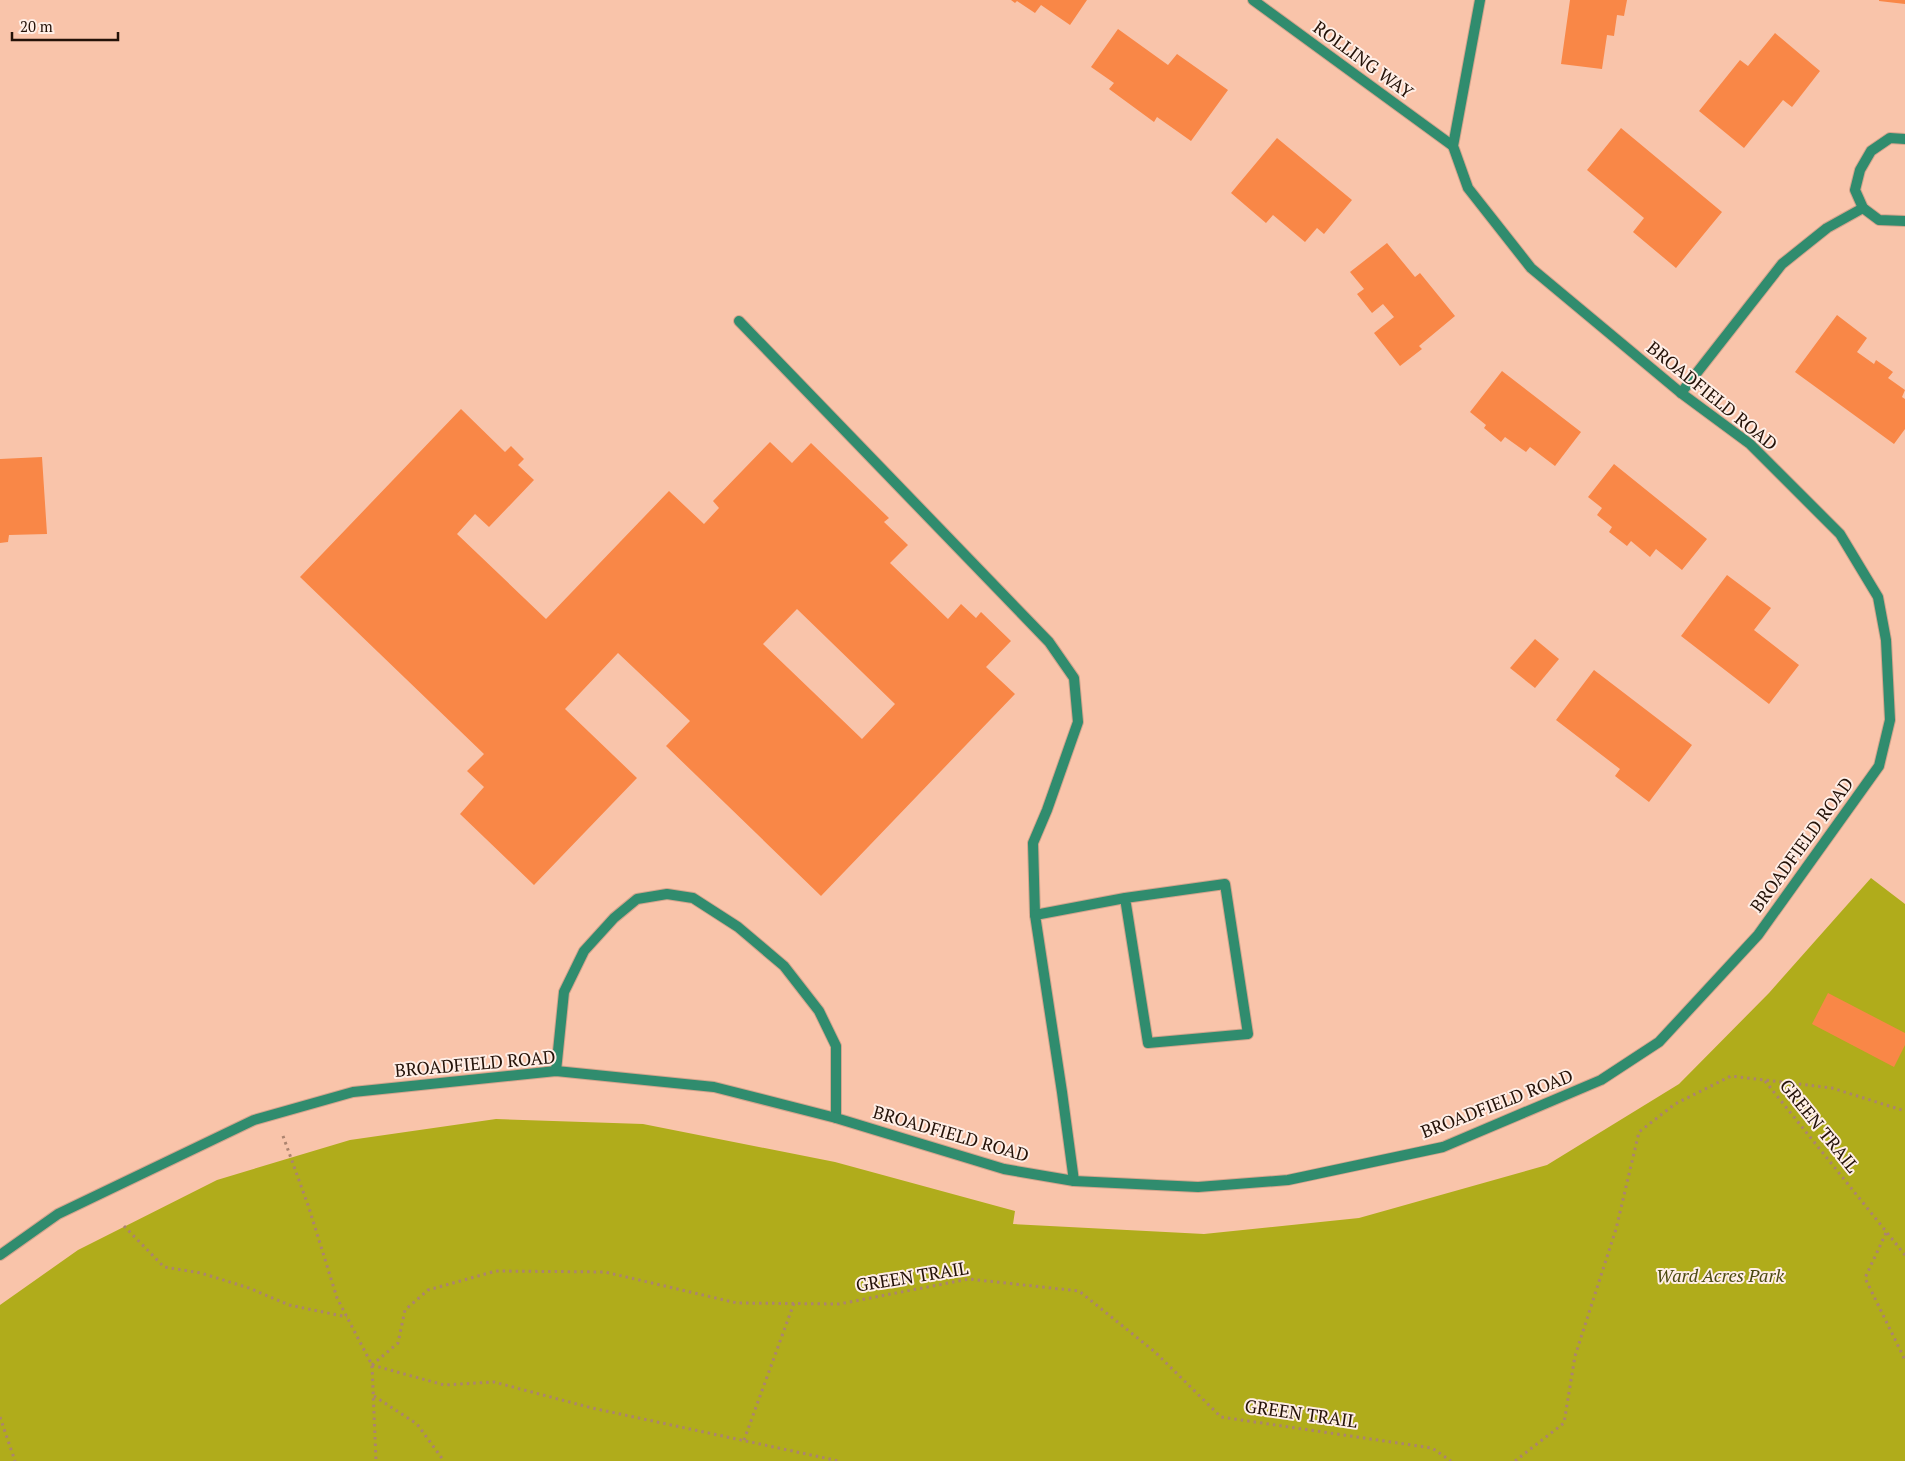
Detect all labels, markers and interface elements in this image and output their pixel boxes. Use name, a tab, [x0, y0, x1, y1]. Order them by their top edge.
scale bar	[12, 10, 119, 42]
street label: ROLLING WAY	[1309, 15, 1419, 104]
text: 20 m	[20, 16, 53, 36]
street label: BROADFIELD ROAD	[1642, 335, 1783, 455]
street label: BROADFIELD ROAD	[1744, 772, 1858, 917]
street label: BROADFIELD ROAD	[394, 1044, 556, 1082]
street label: BROADFIELD ROAD	[1417, 1063, 1576, 1143]
street label: GREEN TRAIL	[1775, 1074, 1865, 1177]
street label: BROADFIELD ROAD	[870, 1099, 1032, 1167]
street label: GREEN TRAIL	[854, 1255, 970, 1297]
park label: Ward Acres Park	[1656, 1263, 1784, 1287]
street label: GREEN TRAIL	[1243, 1393, 1359, 1433]

